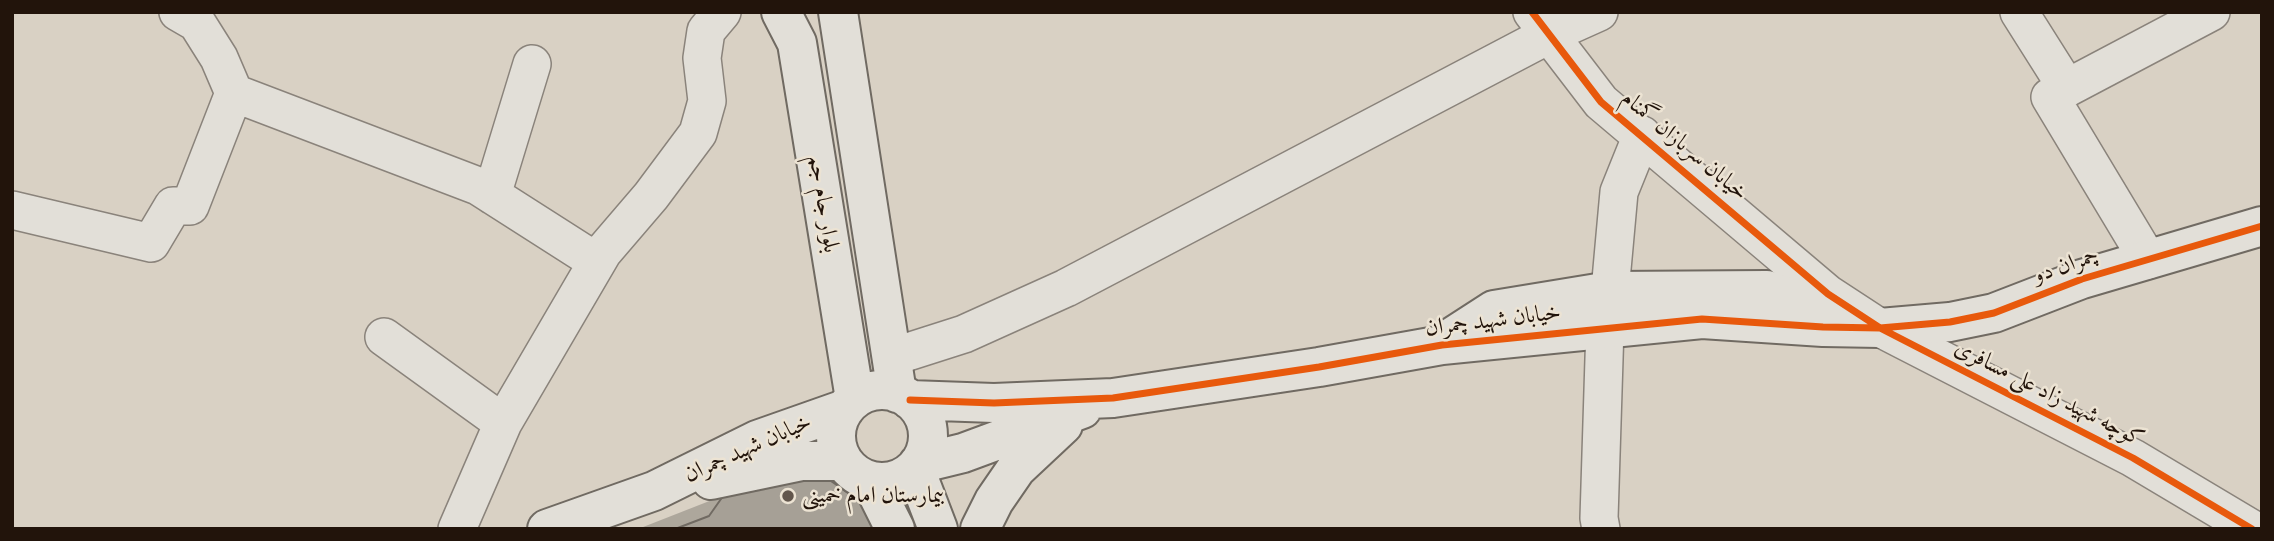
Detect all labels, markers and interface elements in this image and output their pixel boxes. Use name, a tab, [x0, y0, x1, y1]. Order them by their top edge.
street label: خیابان سربازان گمنام	[1615, 85, 1753, 207]
street label: بلوار جام جم	[802, 153, 844, 255]
street label: چمران دو	[2030, 242, 2102, 290]
street label: خیابان شهید چمران	[1424, 299, 1562, 343]
street label: کوچه شهید زاد علی مسافری	[1950, 334, 2148, 454]
street label: خیابان شهید چمران	[680, 409, 816, 489]
place label: بیمارستان امام خمینی	[802, 482, 944, 510]
marker: بیمارستان امام خمینی	[780, 488, 796, 504]

